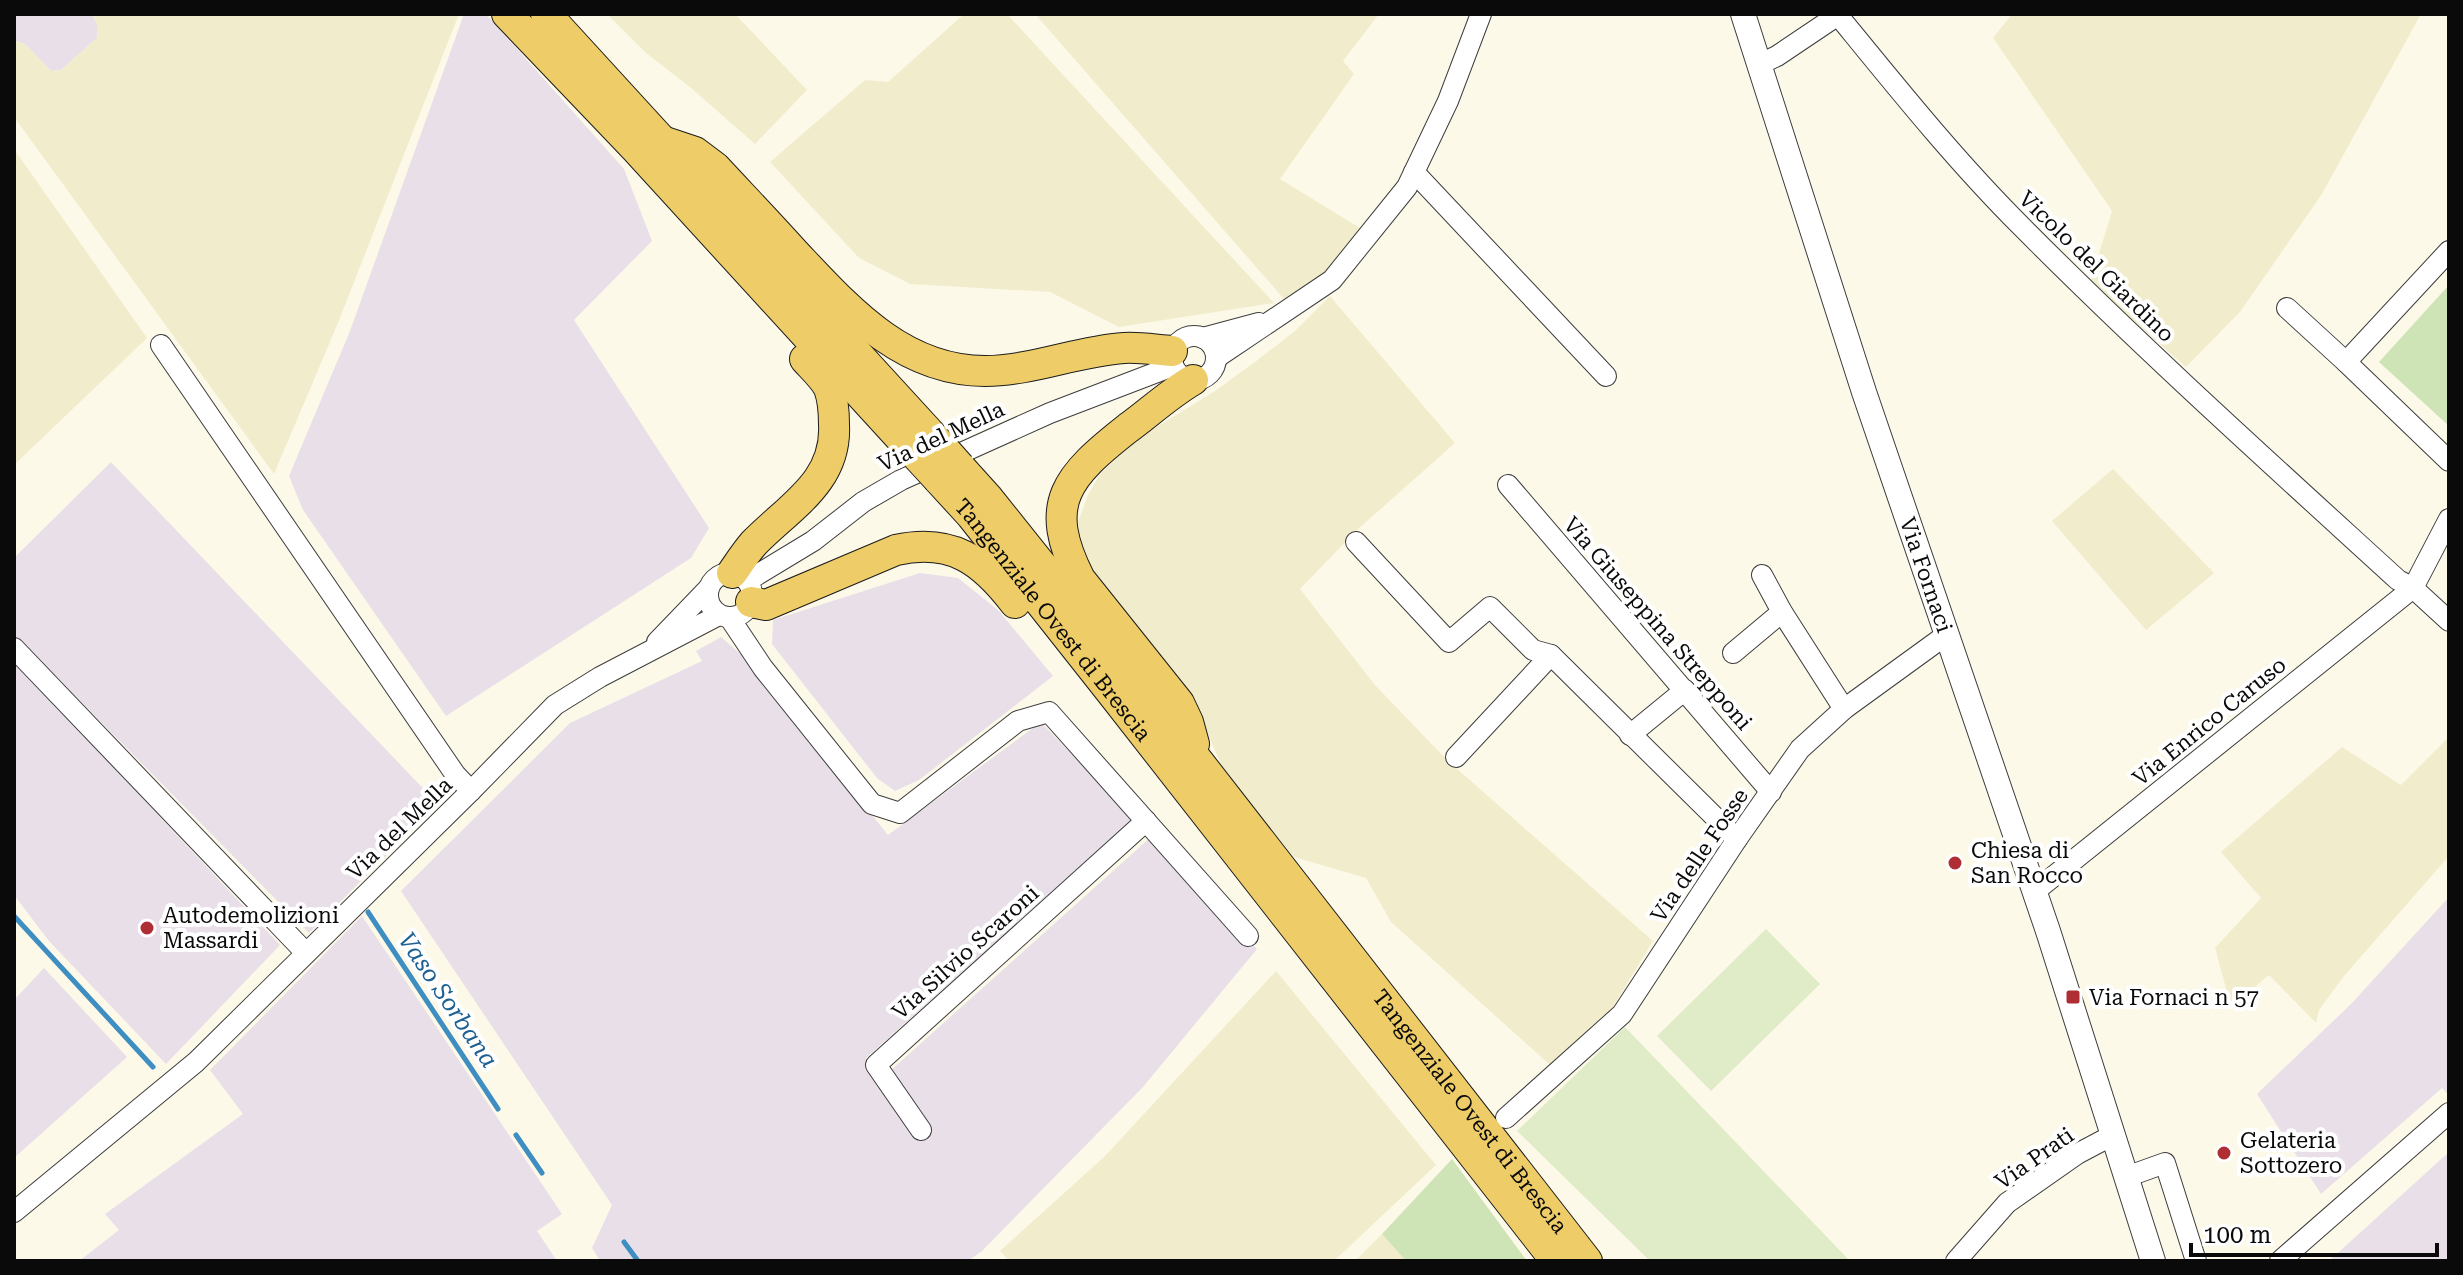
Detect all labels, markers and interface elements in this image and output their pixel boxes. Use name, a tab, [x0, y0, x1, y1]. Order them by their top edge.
street label: Vicolo del Giardino	[2014, 186, 2179, 347]
street label: Via del Mella	[874, 396, 1008, 477]
street label: Tangenziale Ovest di Brescia	[949, 494, 1156, 746]
street label: Via Giuseppina Strepponi	[1558, 512, 1757, 735]
street label: Via Fornaci	[1895, 514, 1957, 636]
street label: Via Enrico Caruso	[2128, 652, 2291, 791]
street label: Via del Mella	[342, 772, 457, 885]
street label: Via delle Fosse	[1646, 784, 1753, 927]
place label: Chiesa di San Rocco	[1971, 838, 2083, 888]
marker: Chiesa di San Rocco	[1946, 854, 1964, 872]
street label: Via Silvio Scaroni	[887, 880, 1044, 1025]
place label: Autodemolizioni Massardi	[163, 903, 339, 953]
marker: Autodemolizioni Massardi	[138, 919, 156, 937]
water label: Vaso Sorbana	[393, 927, 503, 1073]
street label: Tangenziale Ovest di Brescia	[1368, 985, 1573, 1238]
place label: Via Fornaci n 57	[2089, 985, 2259, 1010]
marker: Via Fornaci n 57	[2064, 988, 2082, 1006]
street label: Via Prati	[1990, 1122, 2078, 1194]
place label: Gelateria Sottozero	[2240, 1128, 2342, 1178]
marker: Gelateria Sottozero	[2215, 1144, 2233, 1162]
scale bar	[2191, 1207, 2437, 1257]
text: 100 m	[2203, 1221, 2271, 1249]

